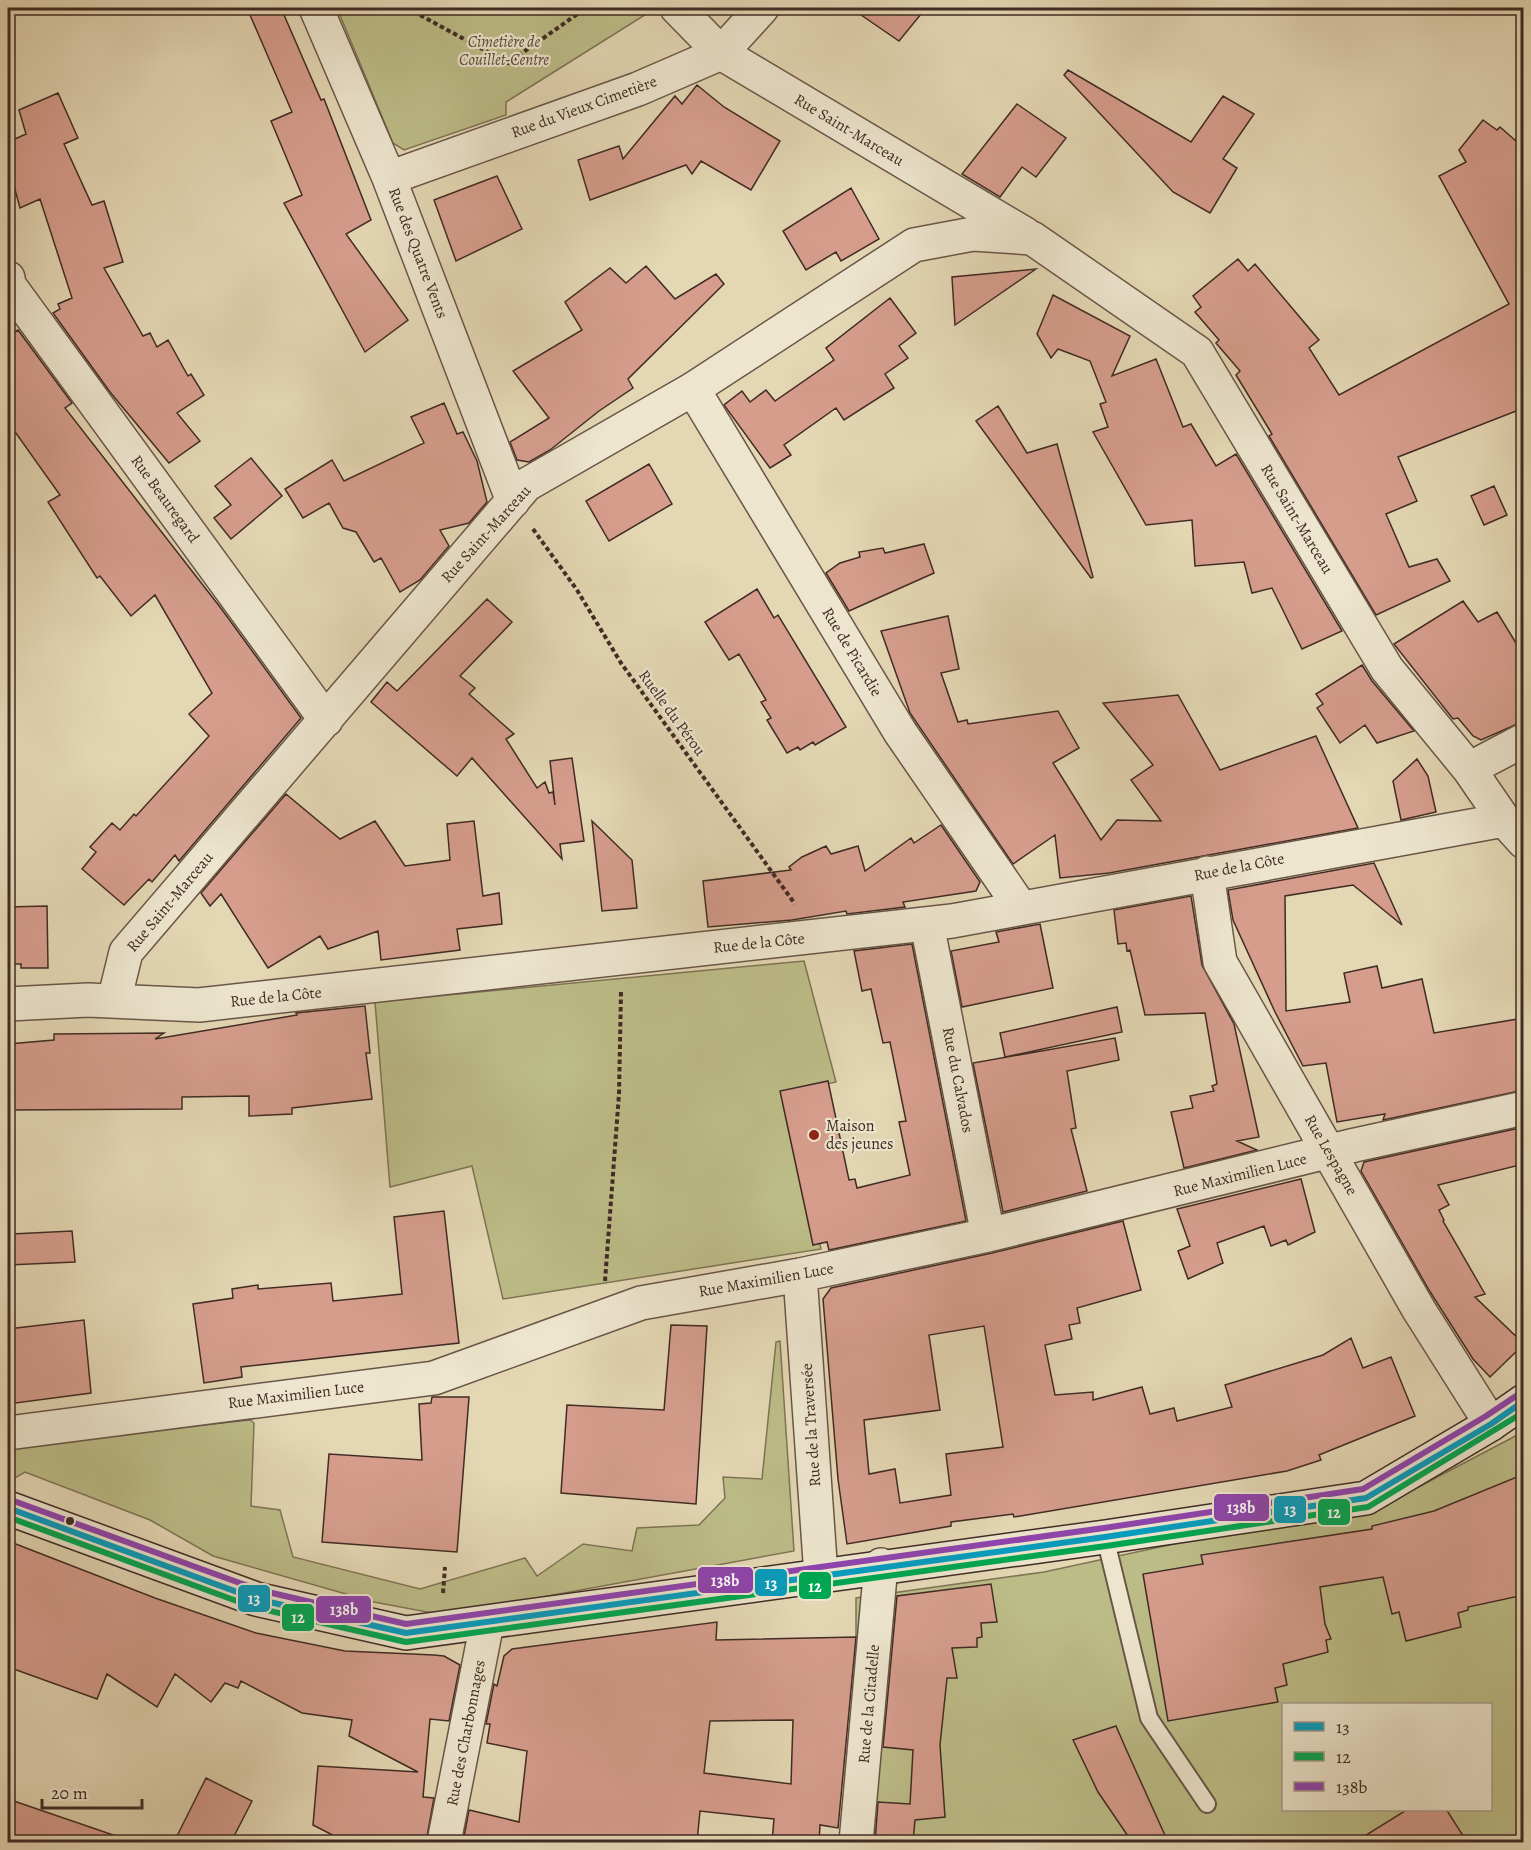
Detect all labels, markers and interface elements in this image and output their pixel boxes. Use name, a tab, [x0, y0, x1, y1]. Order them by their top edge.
park label: Cimetière de Couillet-Centre	[459, 31, 549, 71]
street label: Rue du Vieux Cimetière	[508, 70, 660, 144]
street label: Rue Saint-Marceau	[790, 88, 908, 172]
street label: Rue des Quatre Vents	[383, 184, 453, 322]
street label: Rue Beauregard	[126, 451, 205, 548]
street label: Rue Saint-Marceau	[1255, 460, 1339, 578]
street label: Rue Saint-Marceau	[436, 480, 536, 588]
street label: Rue de Picardie	[817, 603, 887, 701]
street label: Ruelle du Pérou	[633, 665, 711, 761]
street label: Rue Saint-Marceau	[121, 847, 219, 957]
street label: Rue de la Côte	[1192, 847, 1286, 887]
street label: Rue de la Côte	[712, 927, 806, 959]
street label: Rue de la Côte	[229, 981, 323, 1013]
street label: Rue du Calvados	[937, 1025, 979, 1135]
street label: Rue Lespagne	[1299, 1111, 1363, 1199]
place label: Maison des jeunes	[826, 1115, 894, 1155]
marker: Maison des jeunes	[807, 1128, 821, 1142]
street label: Rue Maximilien Luce	[1171, 1148, 1309, 1202]
street label: Rue Maximilien Luce	[697, 1257, 835, 1303]
street label: Rue de la Traversée	[796, 1362, 826, 1488]
street label: Rue Maximilien Luce	[227, 1376, 365, 1414]
line badge: 138b	[1213, 1493, 1270, 1522]
line badge: 13	[1273, 1495, 1307, 1524]
text: 138b	[1227, 1497, 1255, 1519]
line badge: 12	[1317, 1498, 1351, 1526]
text: 13	[1284, 1499, 1296, 1521]
text: 12	[1327, 1502, 1341, 1524]
unlabelled marker	[64, 1515, 76, 1527]
line badge: 138b	[697, 1566, 754, 1594]
line badge: 13	[754, 1568, 788, 1597]
text: 138b	[711, 1570, 739, 1592]
line badge: 12	[798, 1571, 832, 1600]
text: 13	[765, 1573, 777, 1595]
text: 12	[808, 1576, 822, 1598]
line badge: 13	[237, 1584, 271, 1613]
text: 13	[248, 1588, 260, 1610]
line badge: 138b	[315, 1595, 372, 1624]
text: 138b	[330, 1599, 358, 1621]
line badge: 12	[281, 1603, 315, 1632]
text: 12	[291, 1607, 305, 1629]
street label: Rue de la Citadelle	[853, 1644, 885, 1764]
street label: Rue des Charbonnages	[441, 1658, 491, 1808]
legend	[1282, 1703, 1492, 1811]
text: 13	[1336, 1715, 1350, 1739]
text: 12	[1336, 1745, 1351, 1769]
scale bar	[42, 1772, 142, 1810]
text: 138b	[1336, 1775, 1368, 1799]
text: 20 m	[51, 1781, 88, 1805]

